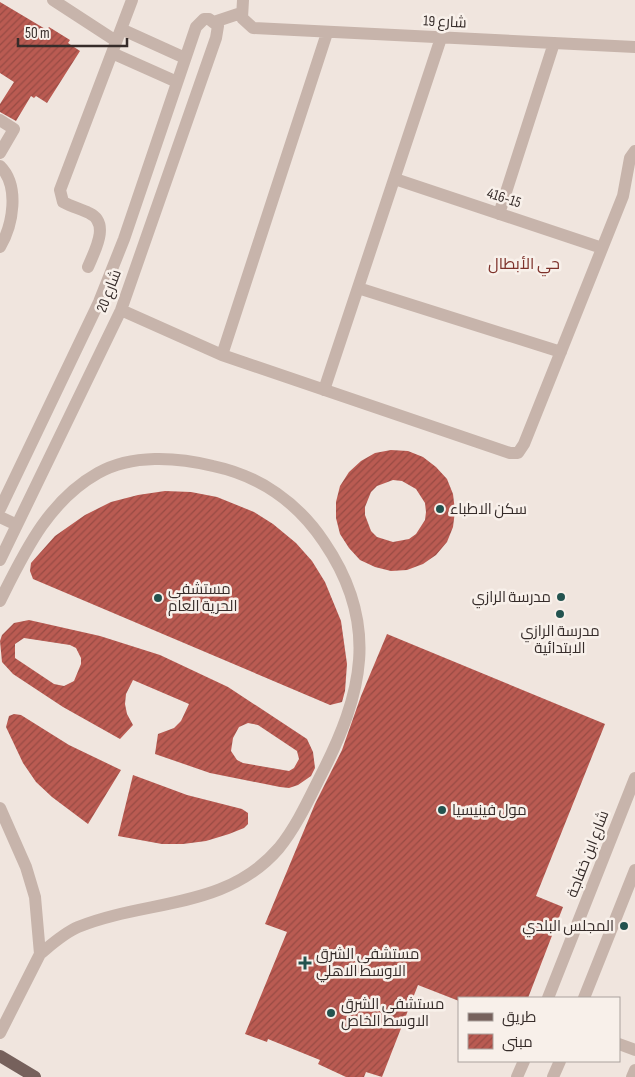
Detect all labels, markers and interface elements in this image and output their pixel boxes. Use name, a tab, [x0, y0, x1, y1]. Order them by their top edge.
street label: شارع 19	[423, 11, 467, 34]
scale bar	[18, 15, 126, 47]
text: 50 m	[25, 24, 50, 43]
street label: 416-15	[484, 184, 524, 212]
district label: حي الأبطال	[488, 255, 560, 277]
street label: شارع 20	[92, 267, 127, 315]
place label: سكن الاطباء	[450, 500, 527, 519]
marker: سكن الاطباء	[434, 503, 446, 515]
place label: مستشفى الحرية العام	[168, 580, 237, 616]
place label: مدرسة الرازي	[472, 588, 551, 609]
marker: مدرسة الرازي	[555, 591, 567, 603]
marker: مستشفى الحرية العام	[152, 592, 164, 604]
marker: مدرسة الرازي الابتدائية	[554, 608, 566, 620]
place label: مدرسة الرازي الابتدائية	[520, 622, 600, 658]
place label: مول فينيسيا	[452, 801, 527, 820]
marker: مول فينيسيا	[436, 804, 448, 816]
street label: شارع ابن خفاجة	[563, 808, 614, 901]
place label: المجلس البلدي	[522, 917, 614, 938]
marker: المجلس البلدي	[618, 920, 630, 932]
place label: مستشفى الشرق الاوسط الاهلي	[316, 945, 419, 983]
marker: مستشفى الشرق الاوسط الاهلي	[298, 956, 312, 970]
place label: مستشفى الشرق الاوسط الخاص	[341, 995, 444, 1031]
legend	[458, 997, 620, 1062]
marker: مستشفى الشرق الاوسط الخاص	[325, 1007, 337, 1019]
text: طريق	[502, 1008, 536, 1027]
text: مبنى	[502, 1033, 533, 1052]

